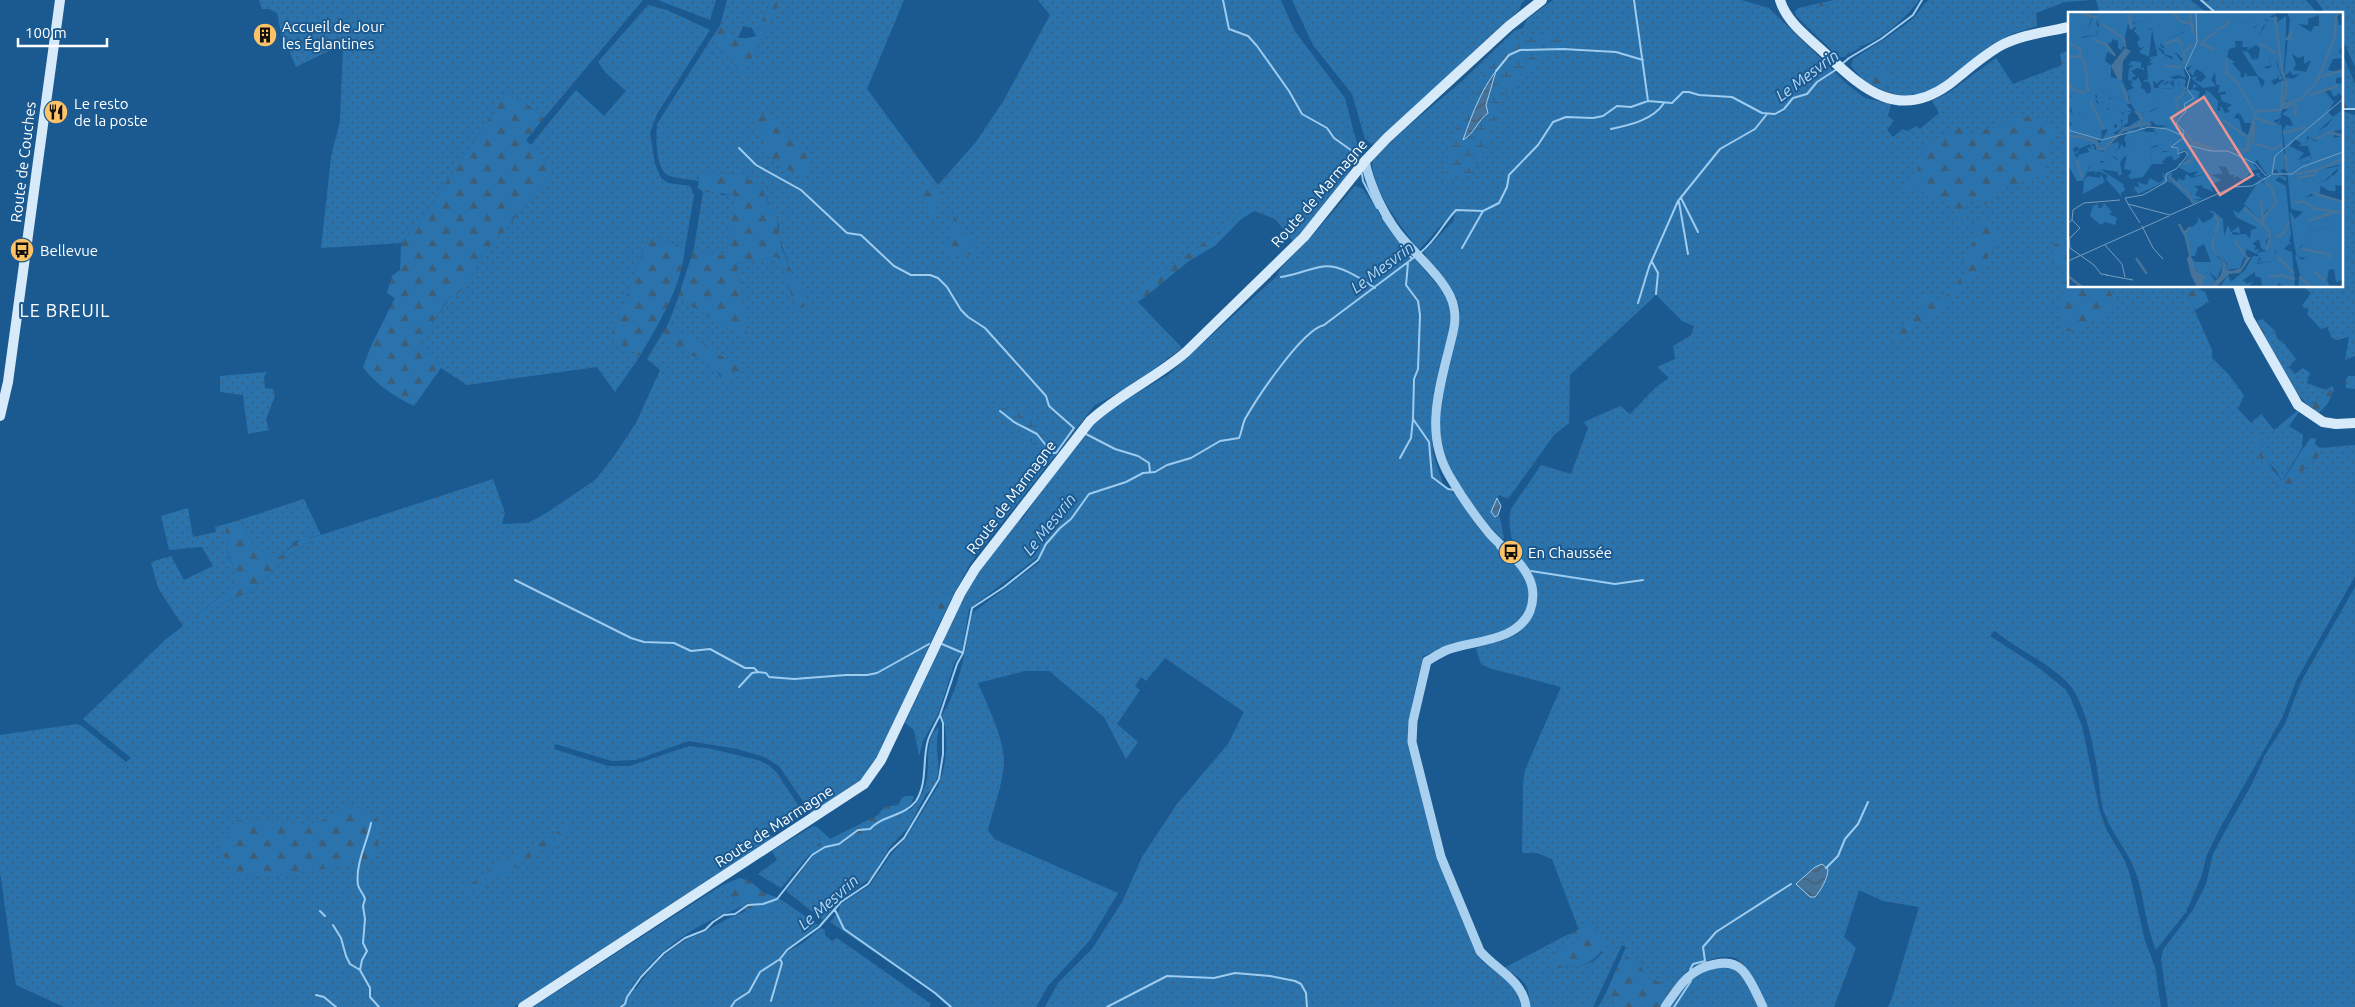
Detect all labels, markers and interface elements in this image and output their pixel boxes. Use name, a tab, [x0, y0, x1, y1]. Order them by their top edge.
inset map	[2068, 12, 2342, 288]
scale bar	[18, 15, 106, 47]
place label: Accueil de Jour les Églantines	[282, 18, 385, 52]
building icon: Accueil de Jour les Églantines	[252, 22, 278, 48]
text: 100 m	[25, 24, 67, 41]
water label: Le Mesvrin	[1772, 46, 1842, 104]
place label: Le resto de la poste	[74, 95, 148, 129]
restaurant icon: Le resto de la poste	[43, 99, 69, 125]
street label: Route de Couches	[7, 101, 39, 223]
street label: Route de Marmagne	[1268, 136, 1370, 250]
bus stop icon: Bellevue	[9, 237, 35, 263]
water label: Le Mesvrin	[1347, 238, 1417, 296]
place label: Bellevue	[40, 242, 98, 259]
district label: LE BREUIL	[19, 300, 111, 320]
street label: Route de Marmagne	[963, 437, 1059, 557]
water label: Le Mesvrin	[1019, 490, 1079, 558]
bus stop icon: En Chaussée	[1498, 539, 1524, 565]
place label: En Chaussée	[1528, 544, 1612, 561]
street label: Route de Marmagne	[712, 781, 836, 871]
water label: Le Mesvrin	[794, 871, 862, 933]

